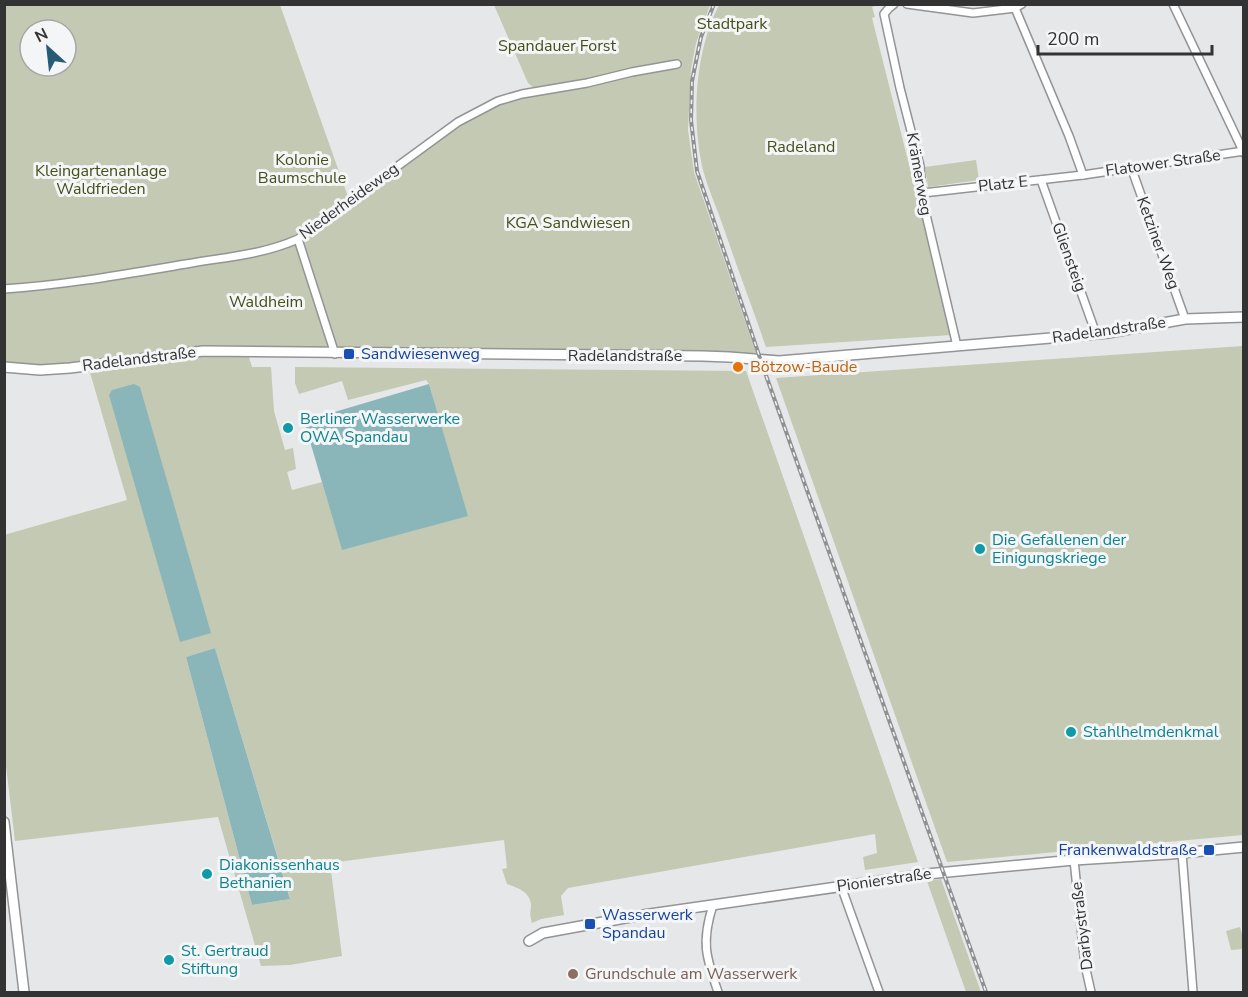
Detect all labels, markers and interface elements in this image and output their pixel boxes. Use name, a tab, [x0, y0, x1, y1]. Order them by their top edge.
park label: Stadtpark	[697, 13, 768, 35]
north arrow	[18, 18, 78, 78]
scale bar	[1038, 18, 1212, 56]
text: N	[31, 23, 52, 48]
text: 200 m	[1047, 27, 1099, 51]
park label: Spandauer Forst	[498, 35, 616, 57]
street label: Krämerweg	[901, 131, 937, 217]
park label: Radeland	[767, 136, 835, 158]
street label: Flatower Straße	[1104, 144, 1222, 182]
park label: Kolonie Baumschule	[258, 149, 346, 189]
street label: Niederheideweg	[295, 157, 403, 245]
park label: Kleingartenanlage Waldfrieden	[35, 160, 167, 200]
street label: Platz E	[977, 170, 1029, 198]
street label: Ketziner Weg	[1131, 194, 1185, 292]
park label: KGA Sandwiesen	[506, 212, 630, 234]
street label: Gliensteig	[1046, 219, 1092, 295]
park label: Waldheim	[229, 291, 303, 313]
street label: Radelandstraße	[1051, 311, 1167, 349]
street label: Radelandstraße	[81, 341, 197, 377]
place label: Sandwiesenweg	[361, 343, 480, 365]
street label: Radelandstraße	[568, 345, 682, 367]
marker: Sandwiesenweg	[342, 347, 356, 361]
place label: Bötzow-Baude	[750, 356, 857, 378]
marker: Bötzow-Baude	[731, 360, 745, 374]
place label: Berliner Wasserwerke OWA Spandau	[300, 408, 460, 448]
marker: Berliner Wasserwerke OWA Spandau	[281, 421, 295, 435]
place label: Die Gefallenen der Einigungskriege	[992, 529, 1127, 569]
marker: Die Gefallenen der Einigungskriege	[973, 542, 987, 556]
place label: Stahlhelmdenkmal	[1083, 721, 1219, 743]
marker: Stahlhelmdenkmal	[1064, 725, 1078, 739]
place label: Frankenwaldstraße	[1058, 839, 1197, 861]
marker: Frankenwaldstraße	[1202, 843, 1216, 857]
place label: Diakonissenhaus Bethanien	[219, 854, 340, 894]
street label: Pionierstraße	[835, 862, 933, 898]
marker: Diakonissenhaus Bethanien	[200, 867, 214, 881]
street label: Darbystraße	[1066, 880, 1098, 972]
place label: Wasserwerk Spandau	[602, 904, 694, 944]
marker: Wasserwerk Spandau	[583, 917, 597, 931]
place label: St. Gertraud Stiftung	[181, 940, 269, 980]
marker: St. Gertraud Stiftung	[162, 953, 176, 967]
place label: Grundschule am Wasserwerk	[585, 963, 798, 985]
marker: Grundschule am Wasserwerk	[566, 967, 580, 981]

